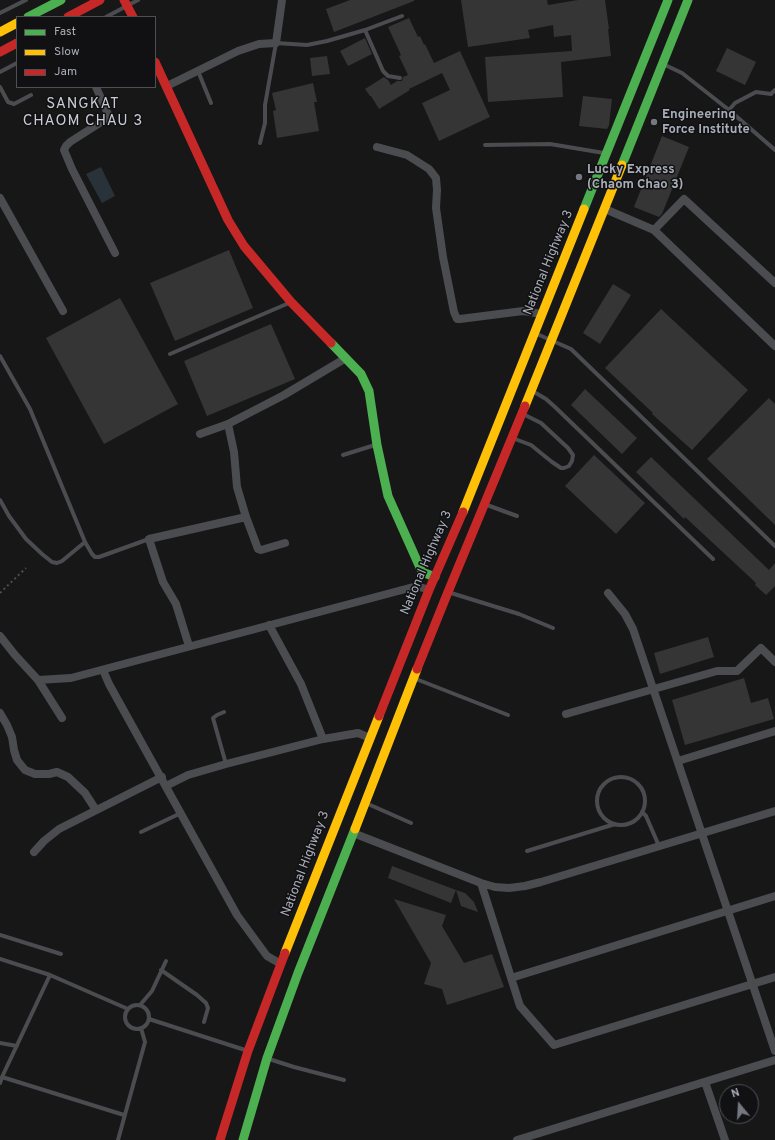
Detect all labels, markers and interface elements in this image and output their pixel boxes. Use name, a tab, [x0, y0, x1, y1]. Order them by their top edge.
legend	[16, 16, 156, 88]
text: Fast	[54, 24, 76, 40]
text: Slow	[54, 44, 80, 60]
text: Jam	[54, 64, 77, 80]
district label: SANGKAT CHAOM CHAU 3	[23, 96, 143, 131]
place label: Engineering Force Institute	[662, 107, 750, 138]
marker: Engineering Force Institute	[649, 117, 659, 127]
place label: Lucky Express (Chaom Chao 3)	[587, 162, 683, 193]
marker: Lucky Express (Chaom Chao 3)	[574, 172, 584, 182]
street label: National Highway 3	[521, 208, 577, 318]
street label: National Highway 3	[398, 508, 456, 618]
street label: National Highway 3	[279, 809, 333, 919]
north arrow	[719, 1084, 759, 1124]
text: N	[730, 1086, 742, 1101]

